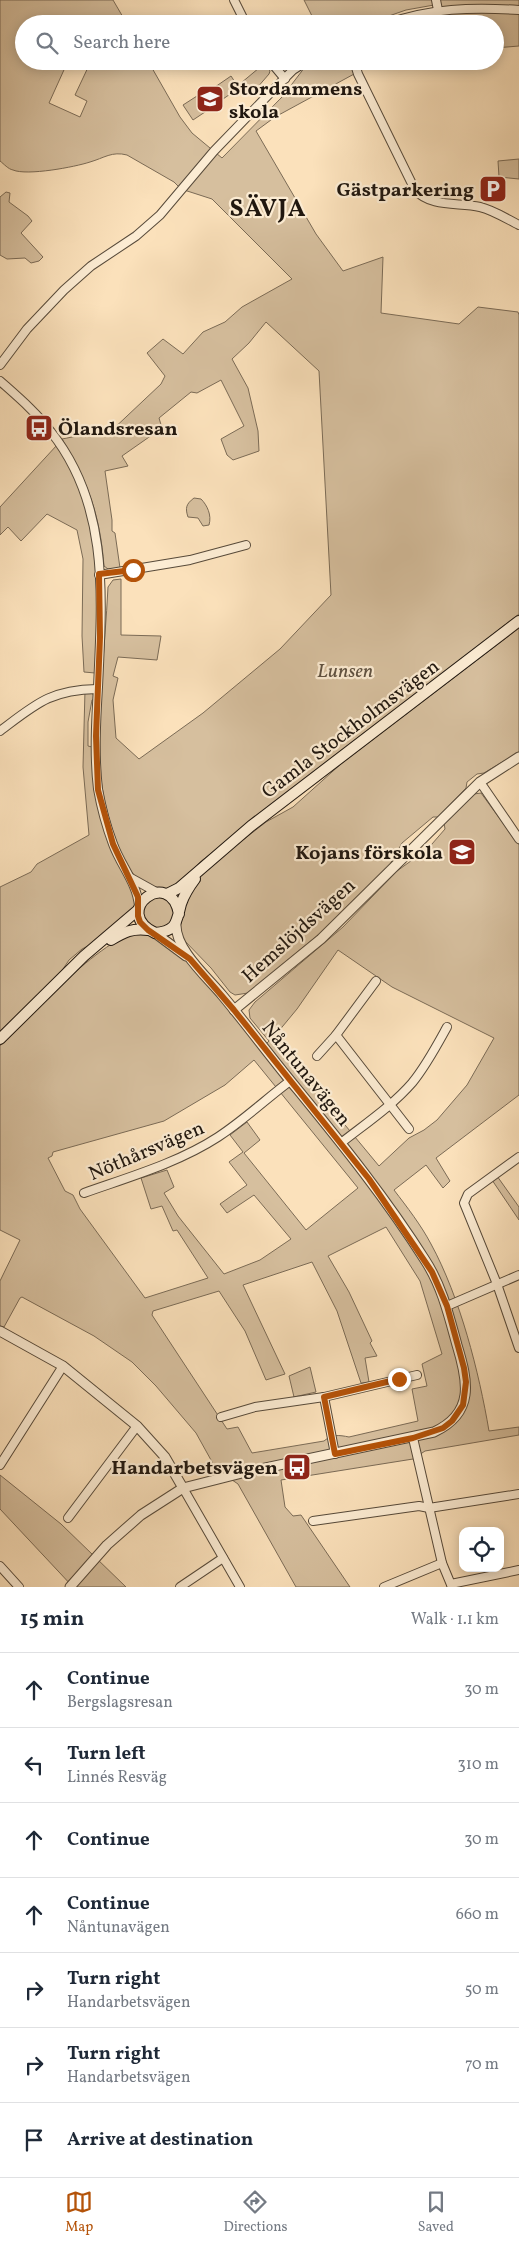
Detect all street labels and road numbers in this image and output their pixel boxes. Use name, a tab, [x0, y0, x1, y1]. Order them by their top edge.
street label: Gamla Stockholmsvägen	[256, 653, 446, 806]
street label: Hemslöjdsvägen	[236, 873, 363, 990]
street label: Nåntunavägen	[254, 1016, 357, 1133]
street label: Nöthårsvägen	[85, 1115, 209, 1189]

